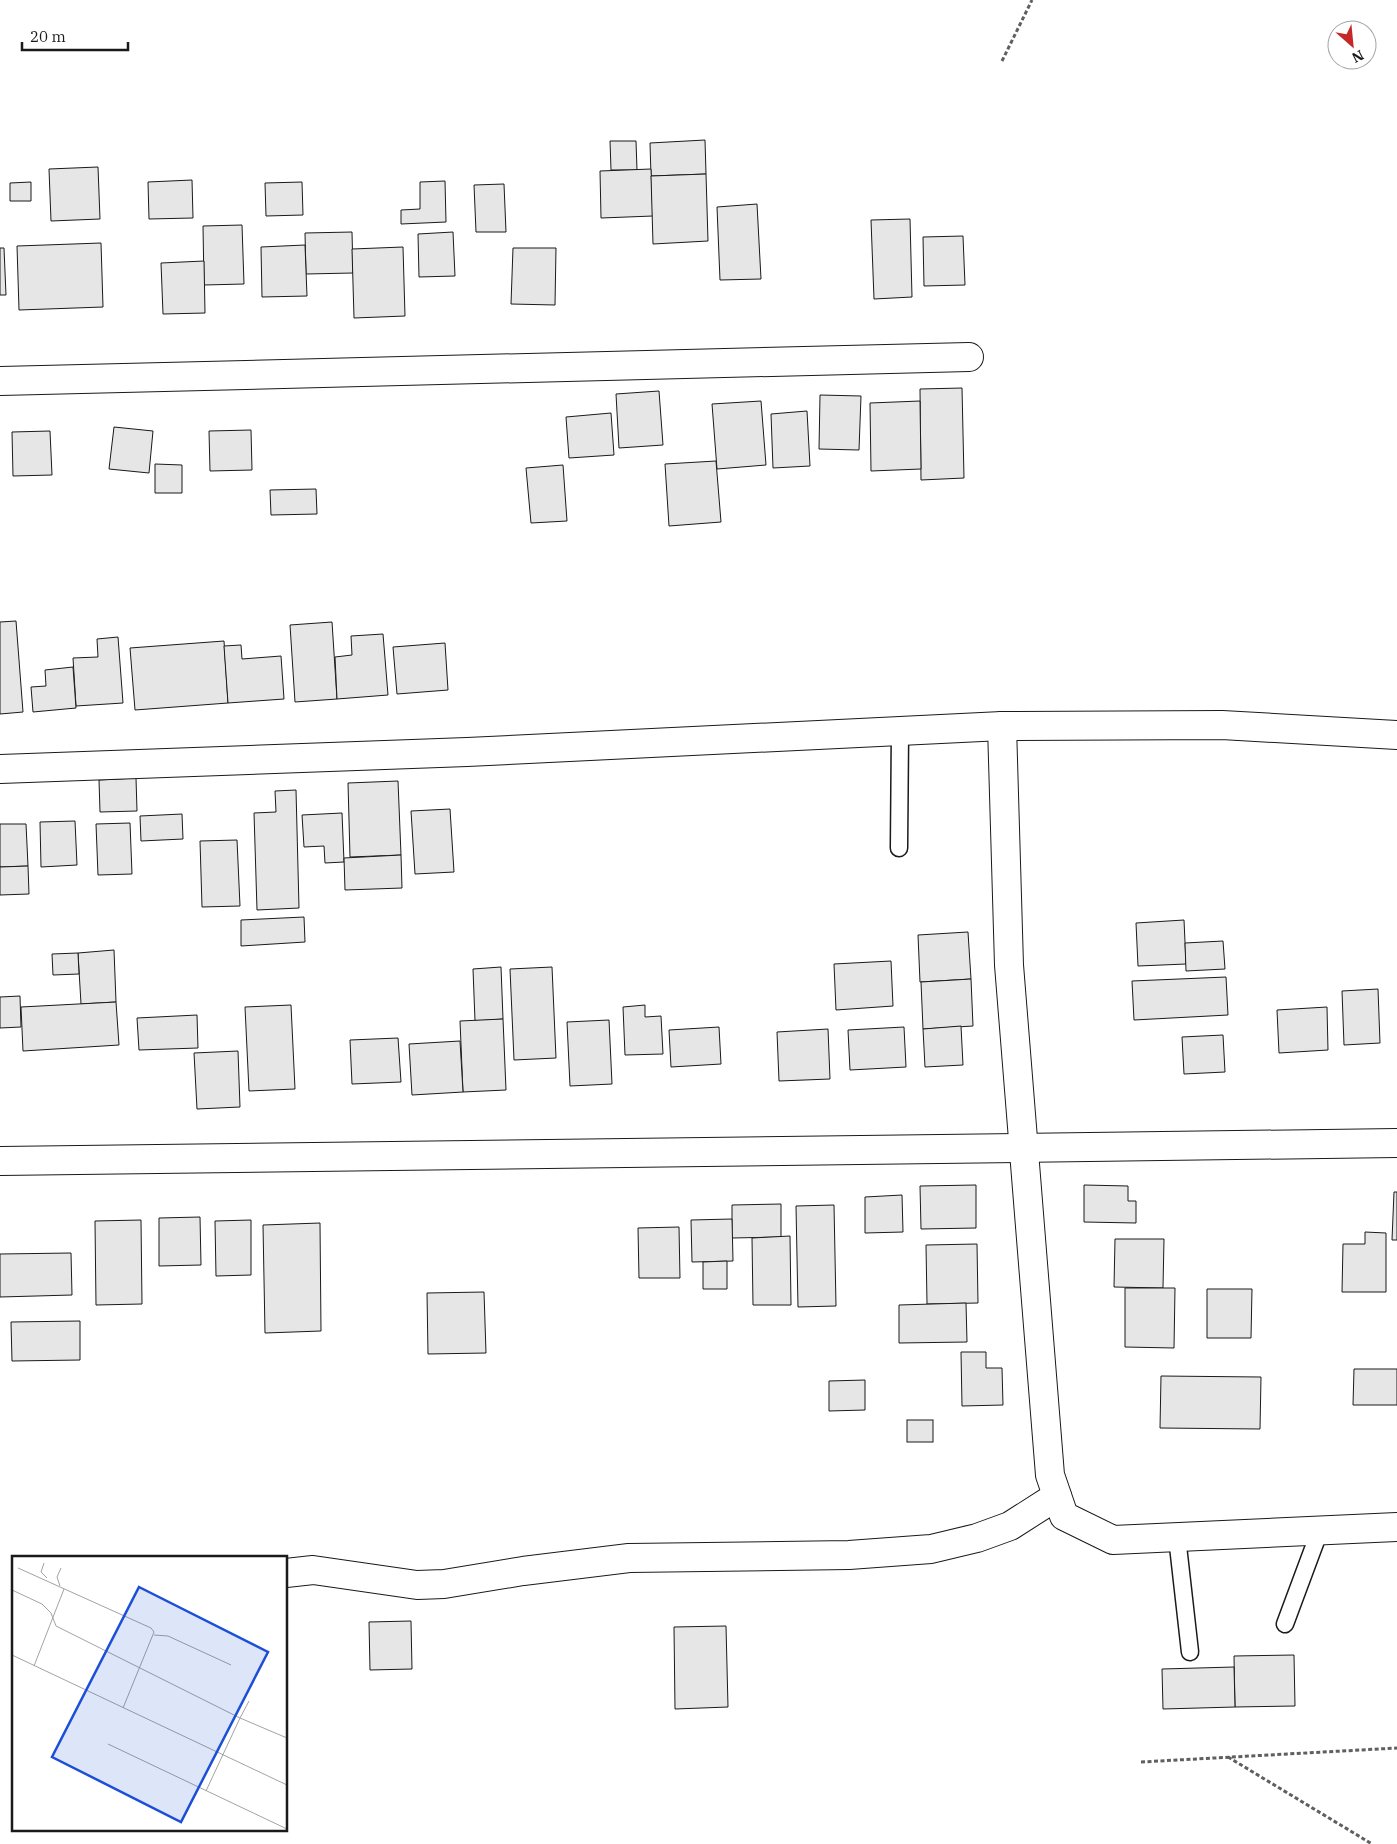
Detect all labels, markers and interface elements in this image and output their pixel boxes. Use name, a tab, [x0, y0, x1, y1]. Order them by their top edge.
scale bar	[22, 20, 129, 52]
north arrow	[1327, 20, 1377, 70]
text: 20 m	[30, 27, 66, 46]
text: N	[1349, 46, 1367, 67]
inset map	[12, 1556, 288, 1832]

